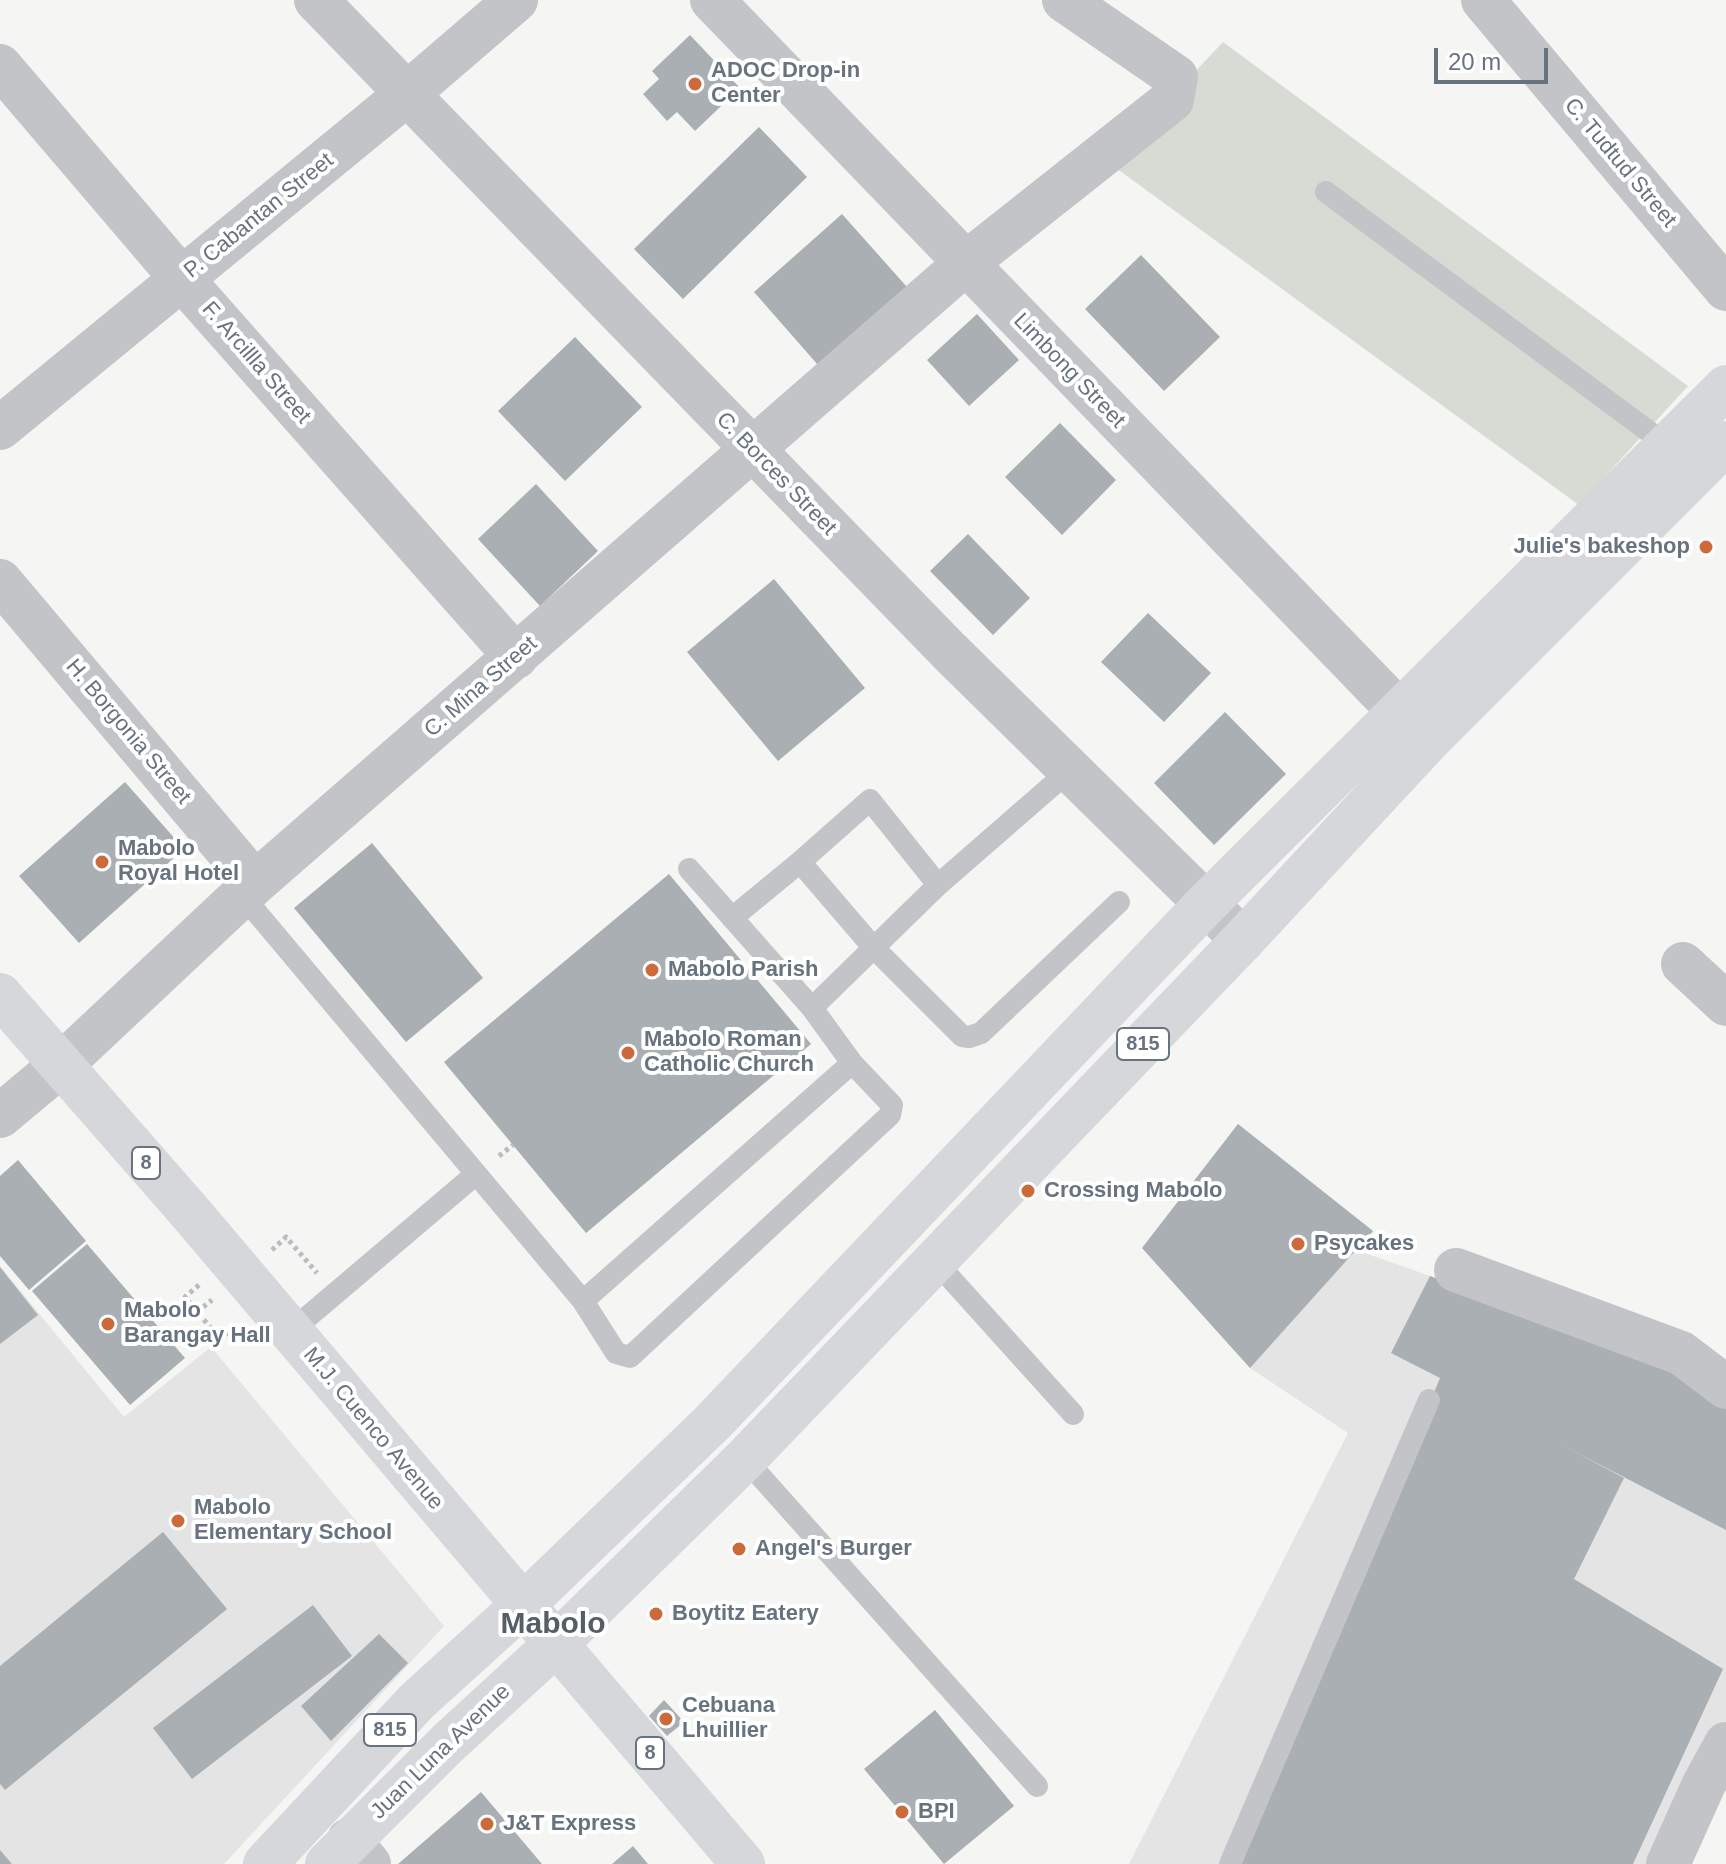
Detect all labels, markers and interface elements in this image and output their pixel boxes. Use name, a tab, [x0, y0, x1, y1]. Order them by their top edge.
scale bar	[1438, 32, 1552, 82]
text: 20 m	[1448, 48, 1501, 75]
place label: ADOC Drop-in Center	[711, 58, 860, 110]
marker: ADOC Drop-in Center	[686, 75, 704, 93]
street label: C. Tudtud Street	[1558, 93, 1682, 233]
street label: P. Cabantan Street	[179, 148, 339, 284]
street label: F. Arcillla Street	[196, 297, 316, 429]
street label: Limbong Street	[1008, 308, 1130, 434]
street label: C. Borces Street	[710, 407, 842, 541]
place label: Julie's bakeshop	[1514, 534, 1690, 560]
marker: Julie's bakeshop	[1697, 538, 1715, 556]
street label: C. Mina Street	[419, 631, 543, 743]
street label: H. Borgonia Street	[60, 654, 196, 810]
place label: Mabolo Royal Hotel	[118, 836, 239, 888]
marker: Mabolo Royal Hotel	[93, 853, 111, 871]
place label: Mabolo Parish	[668, 957, 818, 983]
marker: Mabolo Parish	[643, 961, 661, 979]
place label: Mabolo Roman Catholic Church	[644, 1027, 814, 1078]
road number: 815	[1117, 1028, 1169, 1060]
marker: Mabolo Roman Catholic Church	[619, 1044, 637, 1062]
road number: 8	[132, 1147, 160, 1179]
place label: Crossing Mabolo	[1044, 1178, 1222, 1204]
marker: Crossing Mabolo	[1019, 1182, 1037, 1200]
place label: Psycakes	[1314, 1231, 1414, 1257]
marker: Psycakes	[1289, 1235, 1307, 1253]
place label: Mabolo Barangay Hall	[124, 1298, 271, 1350]
marker: Mabolo Barangay Hall	[99, 1315, 117, 1333]
street label: M.J. Cuenco Avenue	[297, 1342, 449, 1516]
place label: Mabolo Elementary School	[194, 1495, 392, 1546]
marker: Mabolo Elementary School	[169, 1512, 187, 1530]
place label: Angel's Burger	[755, 1536, 912, 1562]
marker: Angel's Burger	[730, 1540, 748, 1558]
place label: Boytitz Eatery	[672, 1601, 819, 1627]
marker: Boytitz Eatery	[647, 1605, 665, 1623]
district label: Mabolo	[501, 1607, 605, 1643]
street label: Juan Luna Avenue	[366, 1679, 516, 1825]
place label: Cebuana Lhuillier	[682, 1693, 775, 1744]
marker: Cebuana Lhuillier	[657, 1710, 675, 1728]
road number: 815	[364, 1714, 416, 1746]
road number: 8	[636, 1737, 664, 1769]
place label: BPI	[918, 1799, 955, 1825]
marker: BPI	[893, 1803, 911, 1821]
place label: J&T Express	[503, 1811, 636, 1837]
marker: J&T Express	[478, 1815, 496, 1833]

